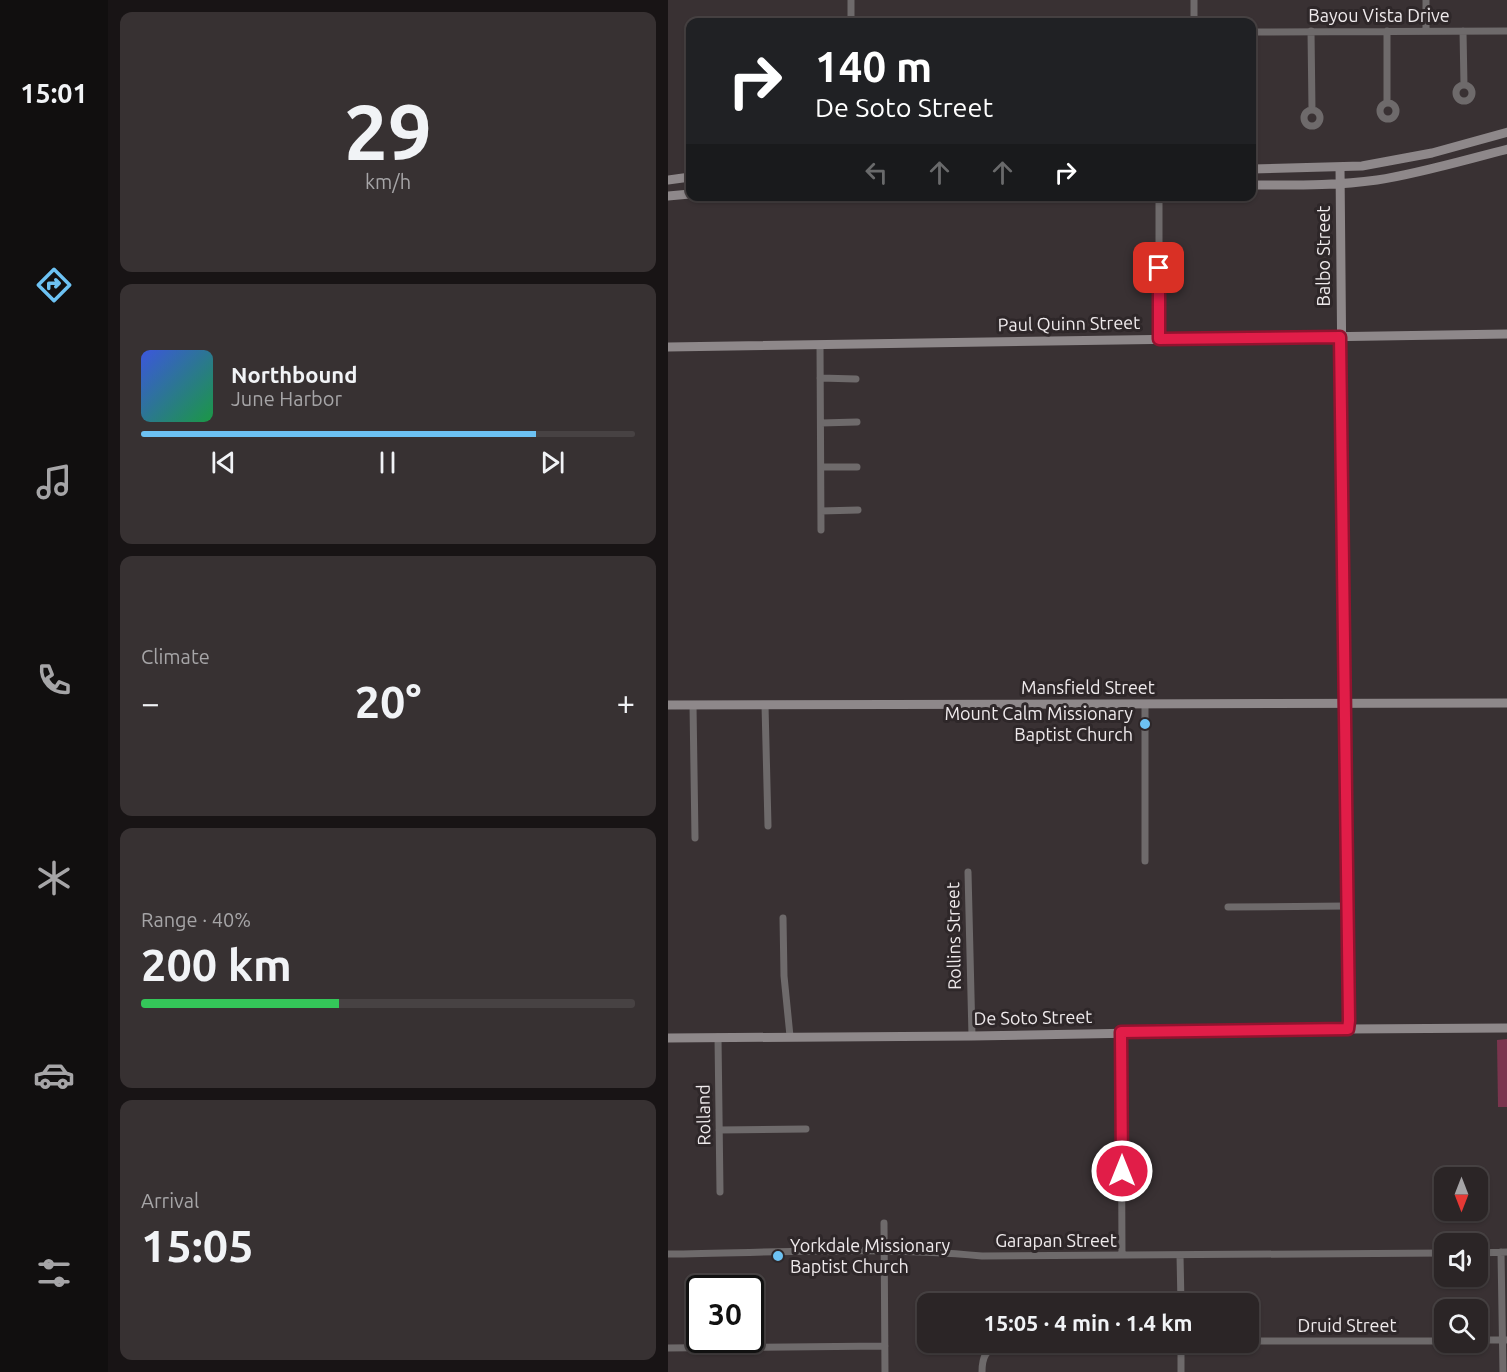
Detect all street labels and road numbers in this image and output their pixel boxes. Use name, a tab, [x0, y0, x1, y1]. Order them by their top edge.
street label: Bayou Vista Drive	[1308, 5, 1450, 25]
street label: Balbo Street	[1313, 206, 1333, 306]
street label: Paul Quinn Street	[998, 312, 1140, 335]
street label: Mansfield Street	[1021, 677, 1155, 697]
street label: Rollins Street	[942, 882, 964, 990]
street label: De Soto Street	[973, 1006, 1092, 1028]
street label: Rolland	[692, 1084, 714, 1146]
street label: Garapan Street	[995, 1230, 1117, 1250]
street label: Druid Street	[1297, 1315, 1397, 1335]

